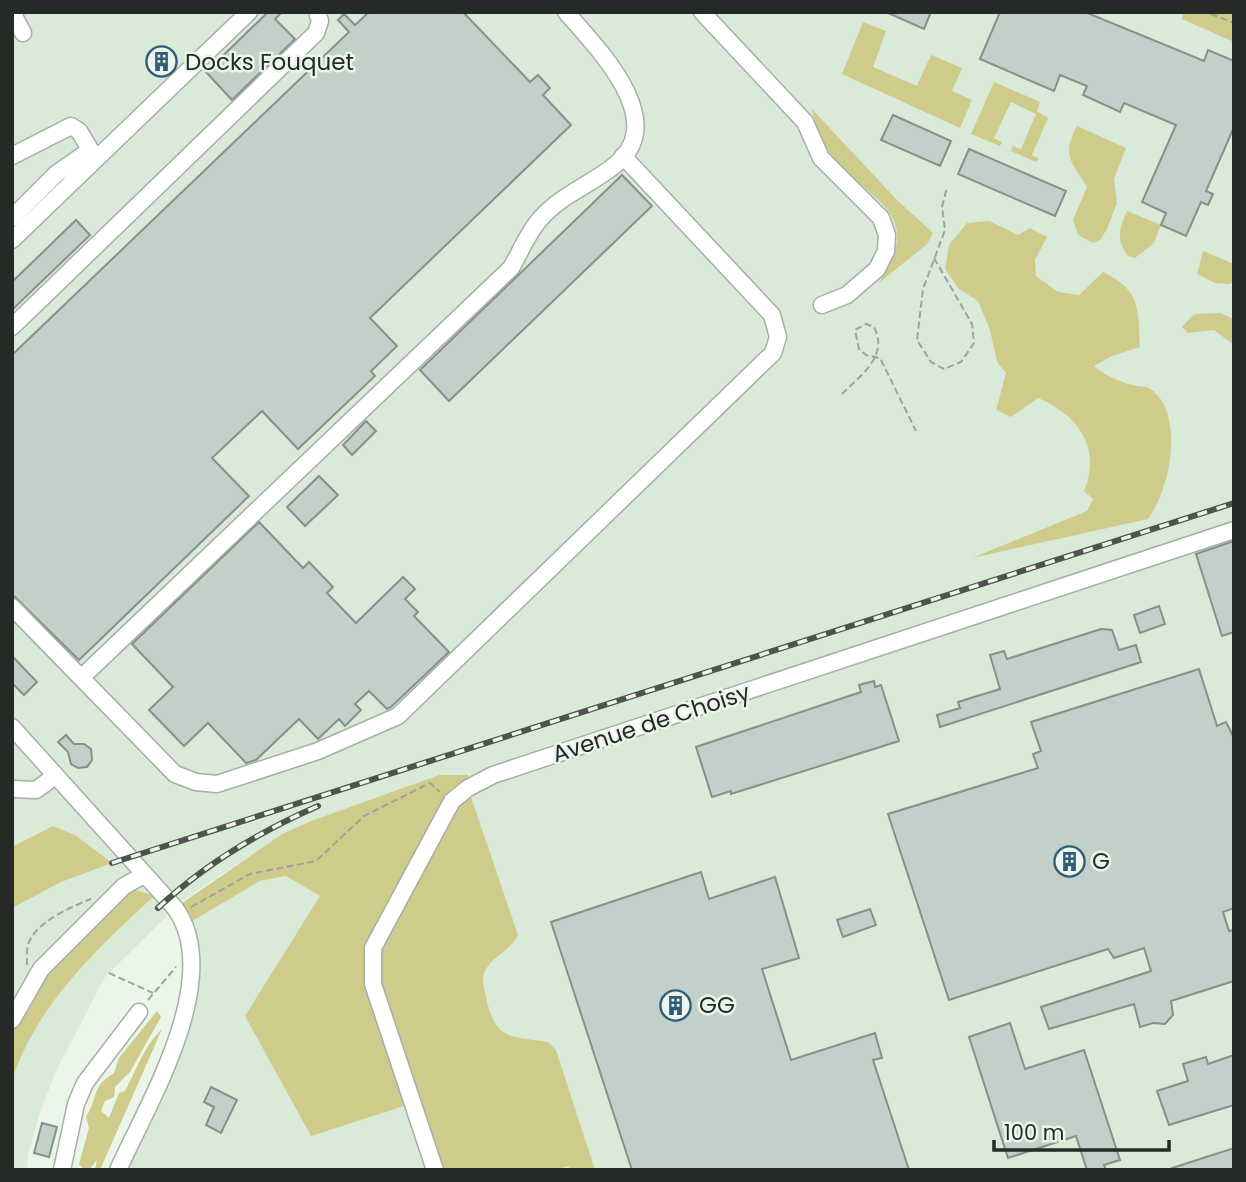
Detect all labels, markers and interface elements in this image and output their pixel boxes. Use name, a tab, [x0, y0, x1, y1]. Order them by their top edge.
building icon: Docks Fouquet	[145, 45, 179, 79]
place label: Docks Fouquet	[185, 46, 354, 78]
street label: Avenue de Choisy	[548, 676, 754, 770]
building icon: G	[1052, 844, 1086, 878]
place label: G	[1092, 845, 1110, 877]
building icon: GG	[659, 988, 693, 1022]
place label: GG	[699, 989, 735, 1021]
scale bar	[994, 1108, 1169, 1152]
text: 100 m	[1004, 1118, 1064, 1147]

